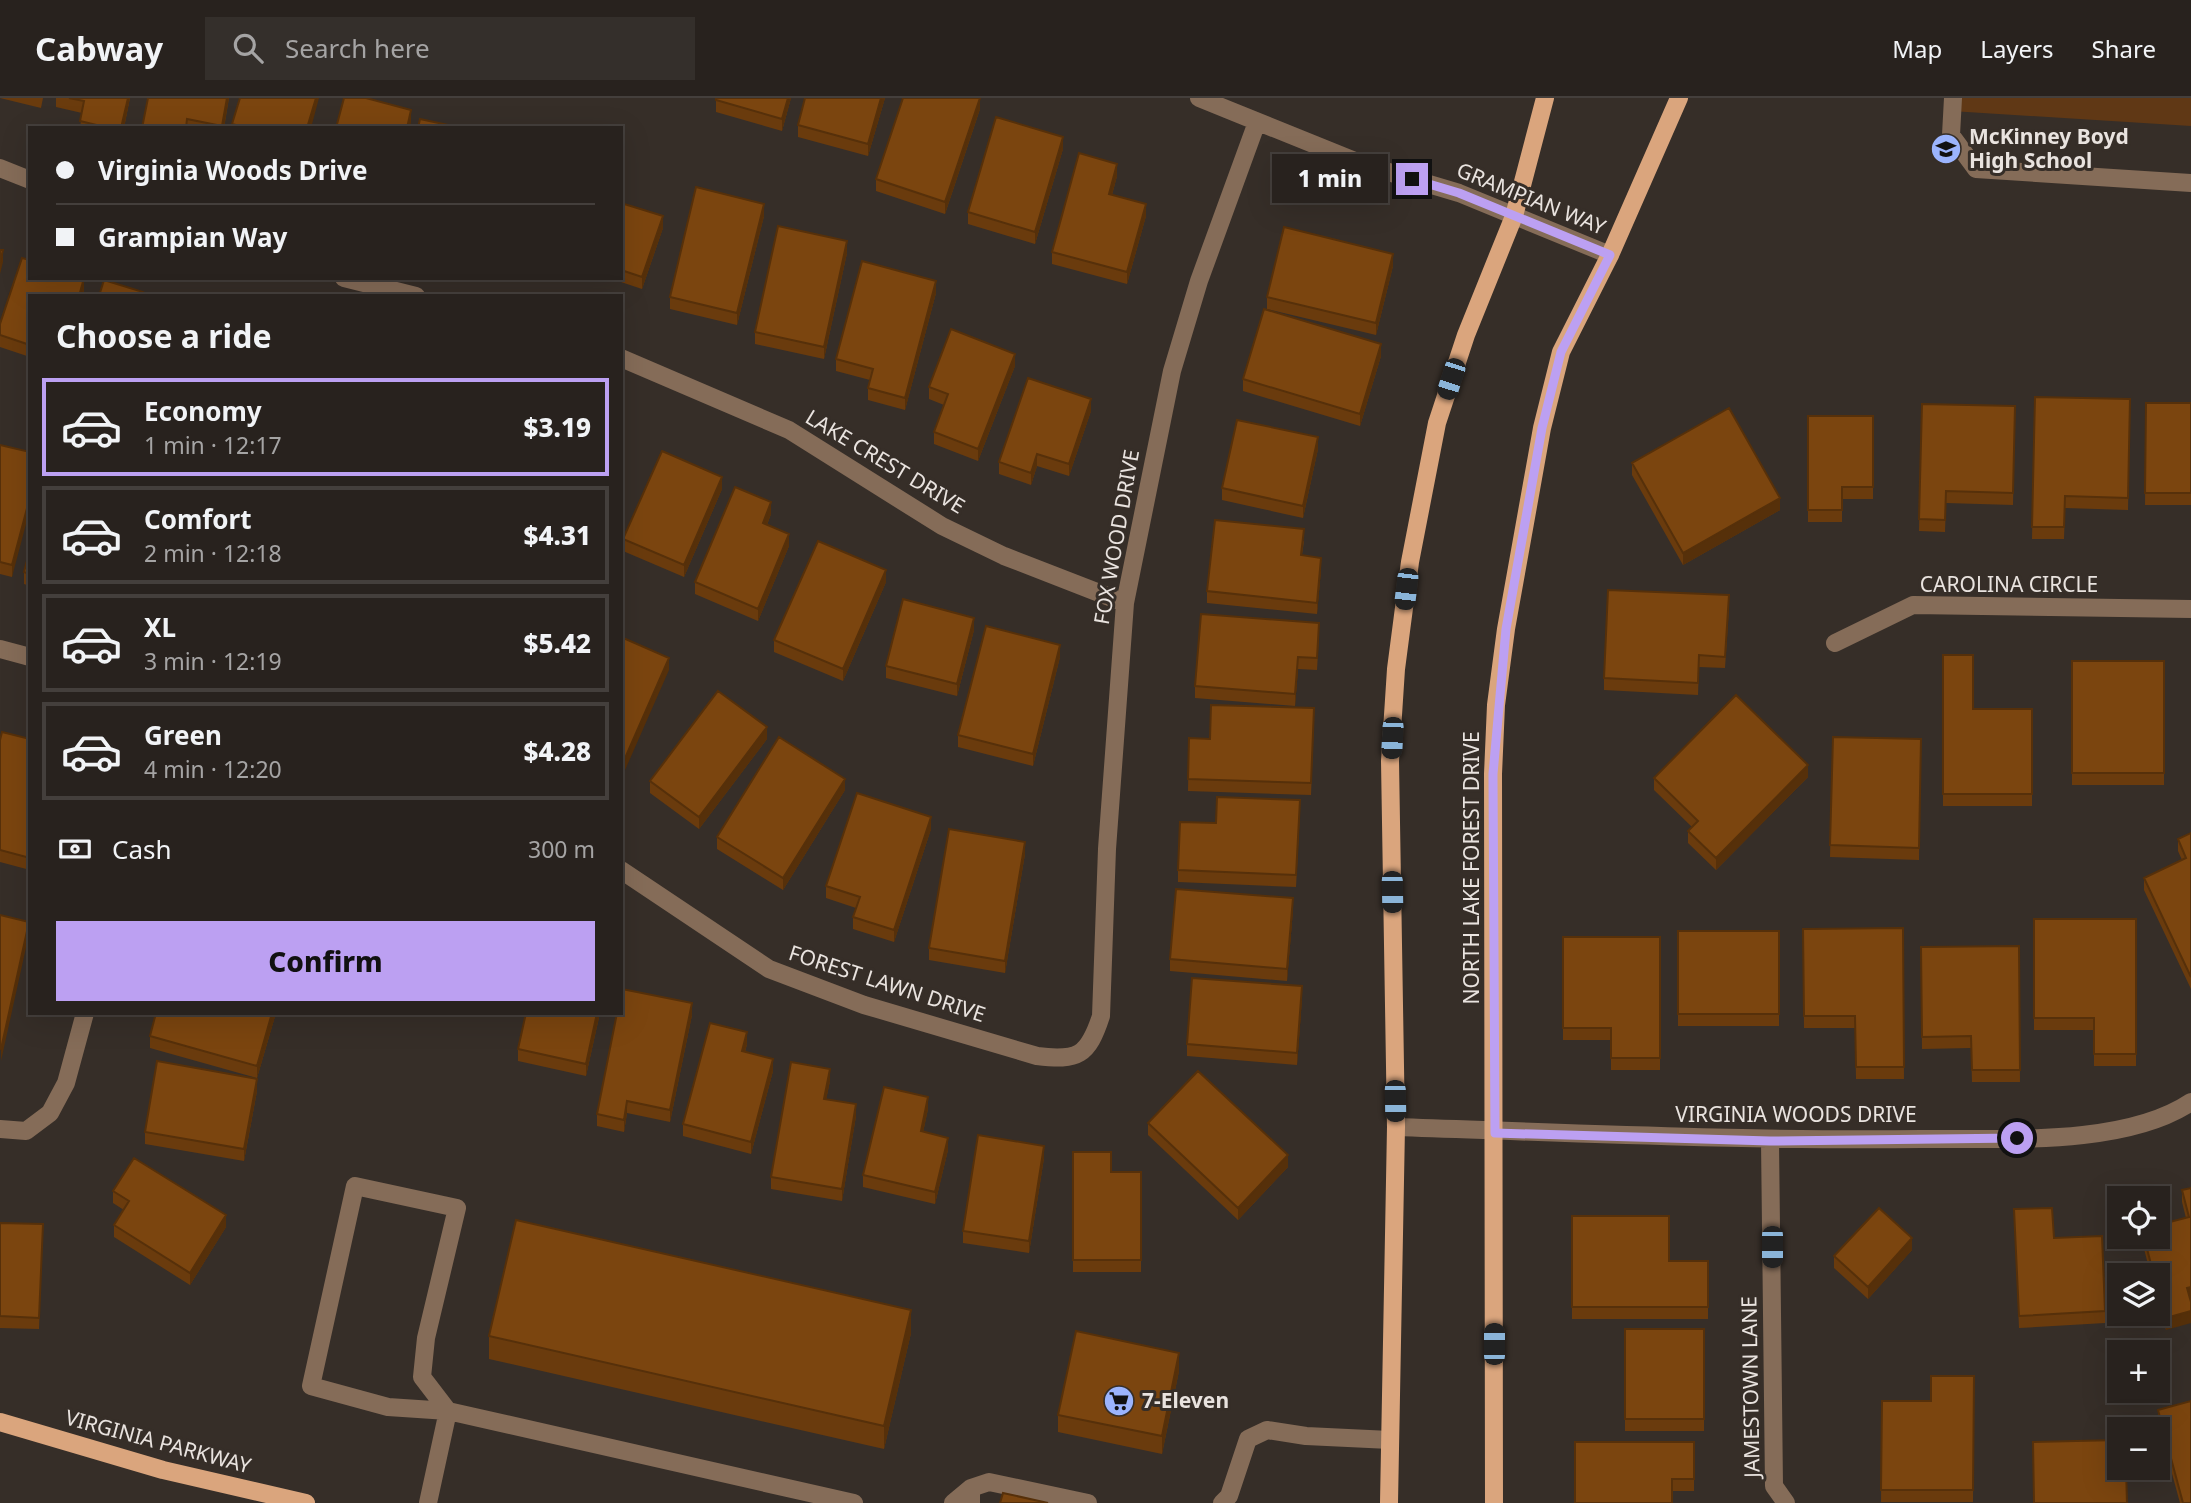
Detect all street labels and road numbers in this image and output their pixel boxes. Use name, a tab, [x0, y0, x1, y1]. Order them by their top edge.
street label: GRAMPIAN WAY	[1453, 155, 1610, 241]
street label: LAKE CREST DRIVE	[801, 403, 970, 520]
street label: FOX WOOD DRIVE	[1087, 447, 1145, 627]
street label: CAROLINA CIRCLE	[1920, 570, 2098, 598]
street label: NORTH LAKE FOREST DRIVE	[1457, 731, 1485, 1005]
street label: FOREST LAWN DRIVE	[785, 938, 989, 1028]
street label: VIRGINIA WOODS DRIVE	[1675, 1100, 1917, 1128]
street label: JAMESTOWN LANE	[1734, 1296, 1766, 1480]
street label: VIRGINIA PARKWAY	[62, 1403, 254, 1479]

